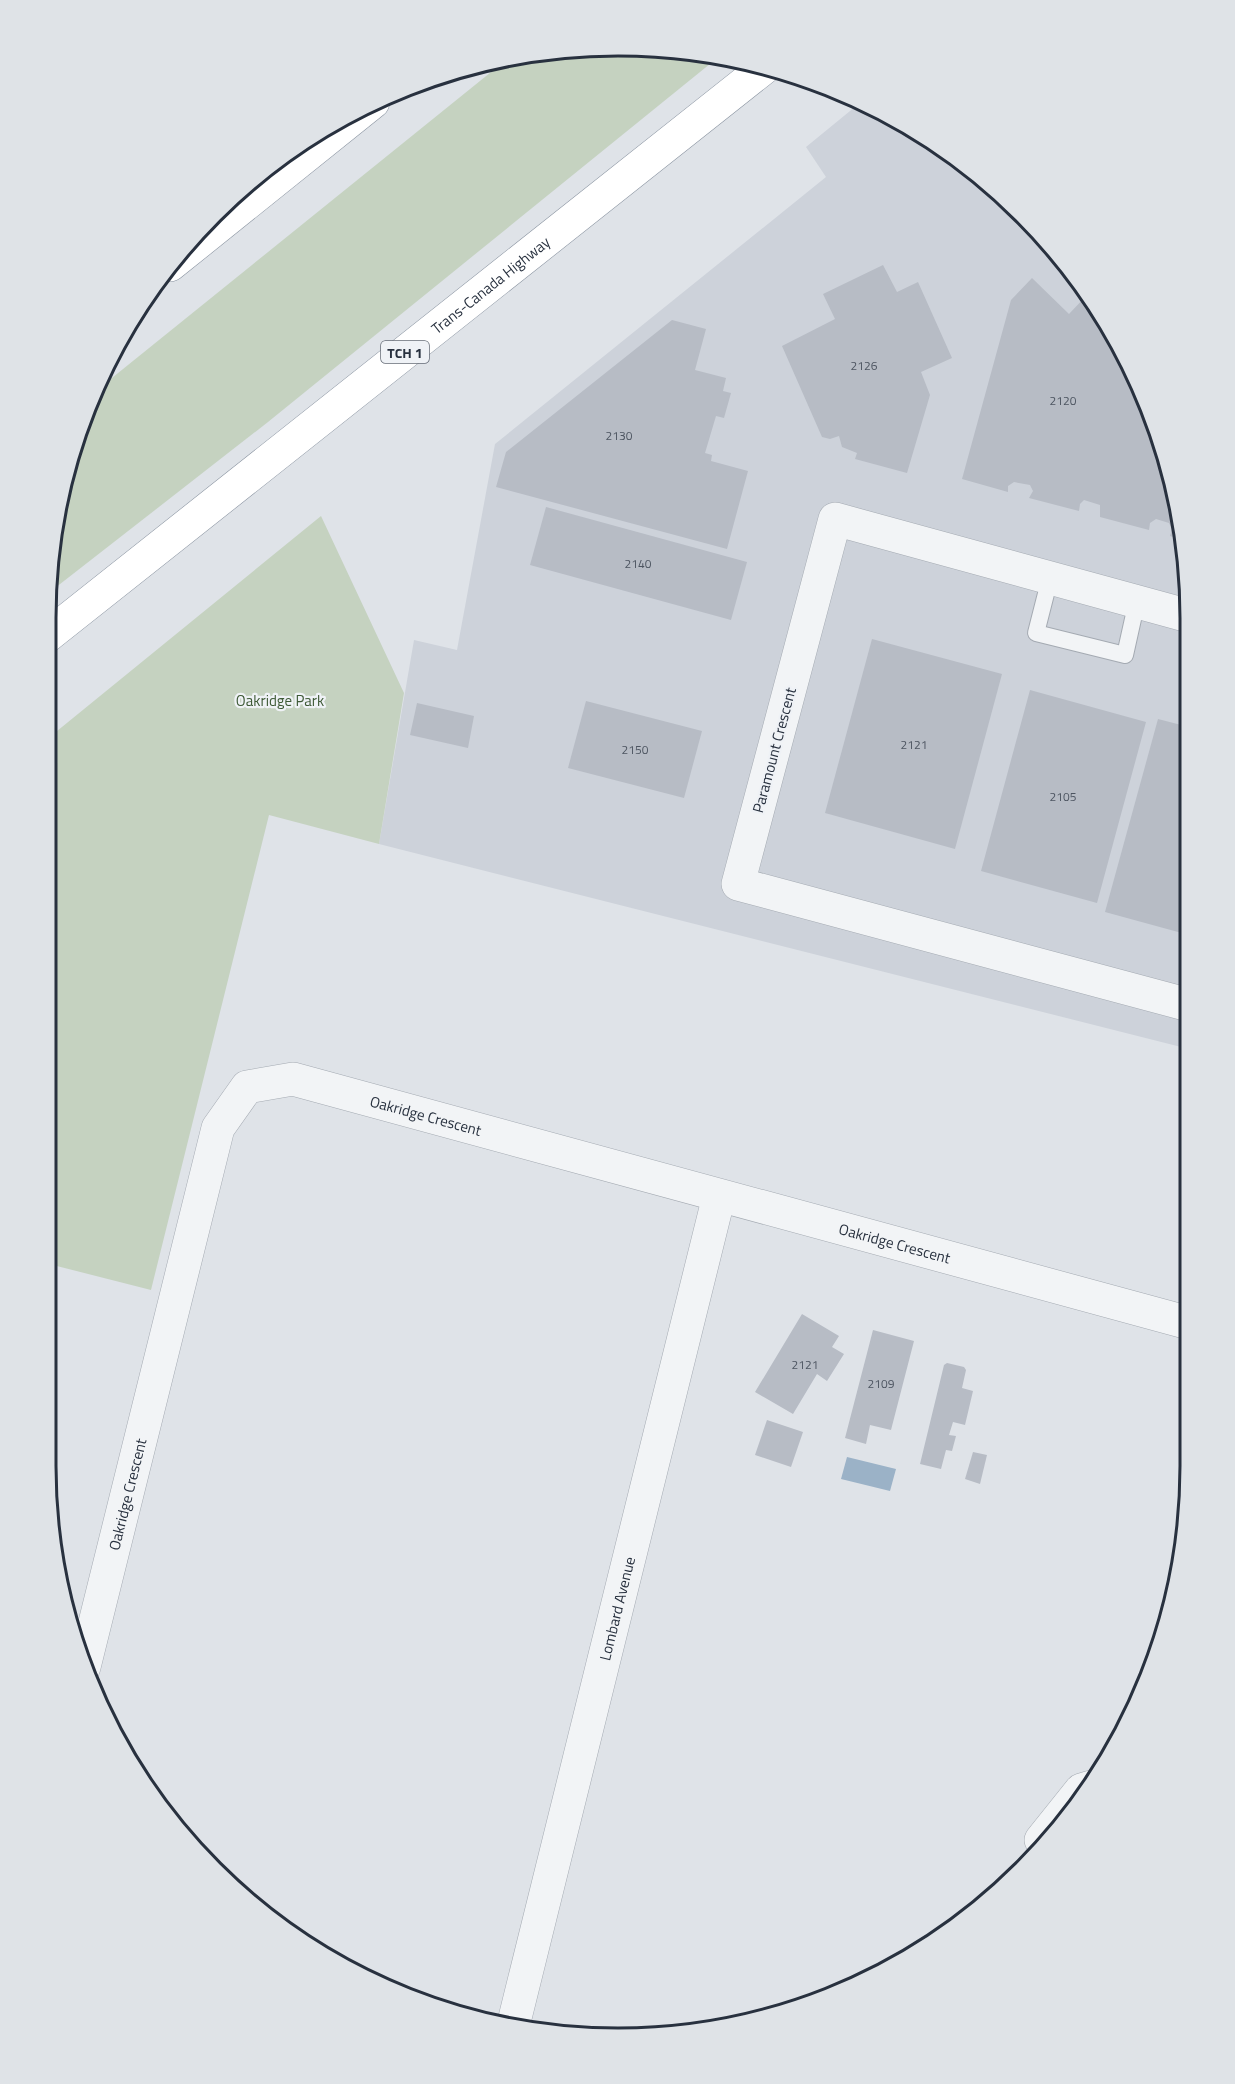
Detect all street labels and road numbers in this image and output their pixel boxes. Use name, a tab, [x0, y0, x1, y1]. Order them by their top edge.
street label: Trans-Canada Highway	[426, 230, 555, 339]
road number: TCH 1	[381, 341, 429, 363]
street label: Paramount Crescent	[746, 684, 802, 815]
street label: Oakridge Crescent	[367, 1089, 485, 1142]
street label: Oakridge Crescent	[836, 1217, 954, 1269]
street label: Oakridge Crescent	[102, 1435, 152, 1553]
street label: Lombard Avenue	[593, 1554, 641, 1663]

